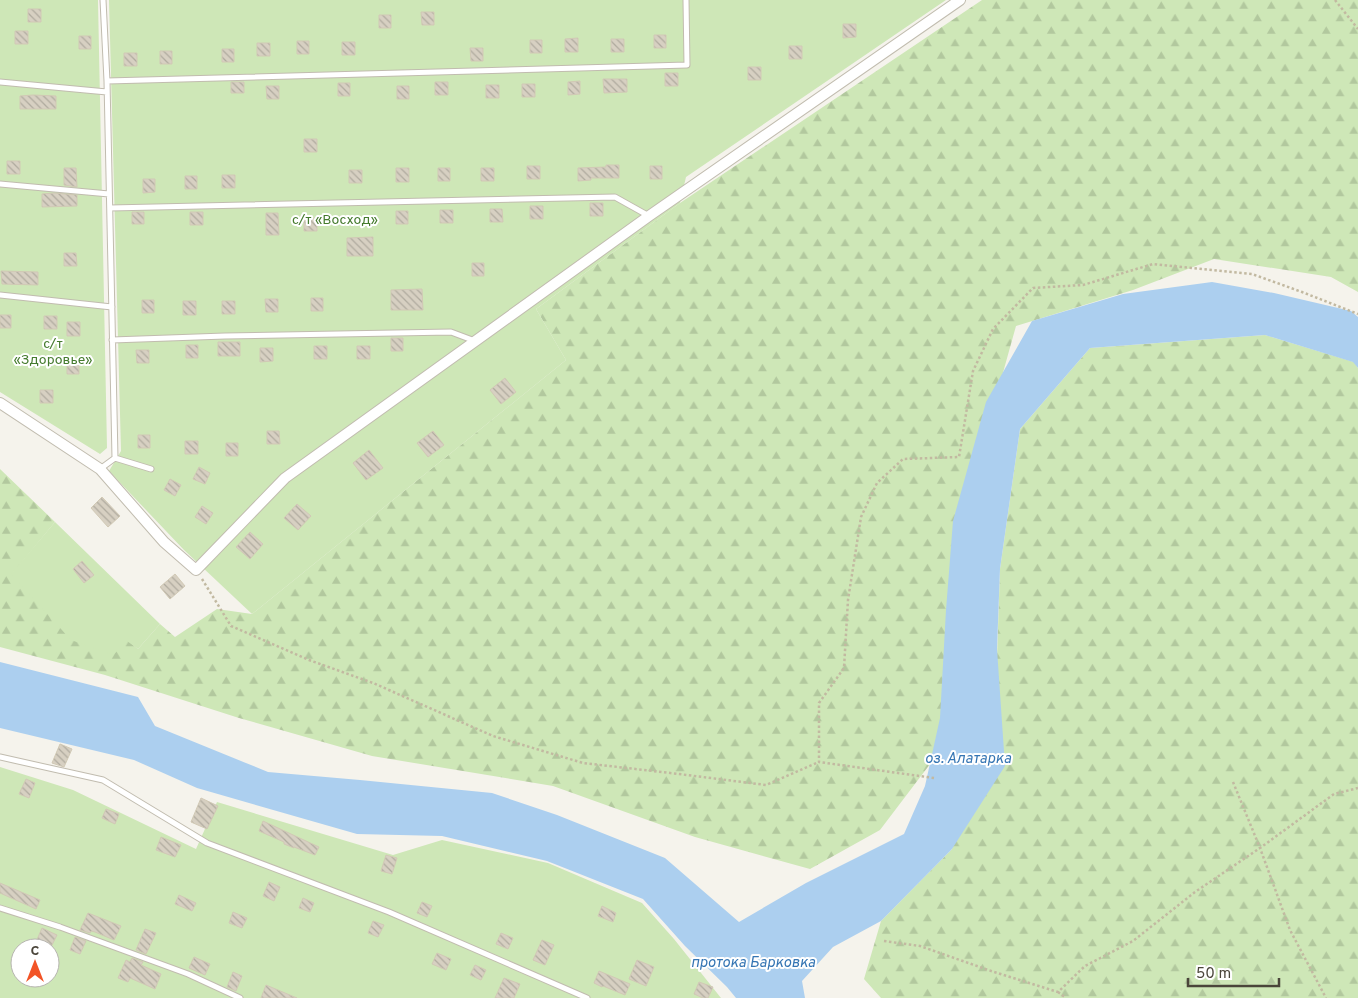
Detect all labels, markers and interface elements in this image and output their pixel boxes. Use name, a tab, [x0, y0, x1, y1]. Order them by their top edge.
park label: с/т «Восход»	[292, 212, 378, 229]
park label: с/т «Здоровье»	[13, 336, 93, 369]
water label: оз. Алатарка	[925, 750, 1012, 769]
north arrow	[10, 938, 60, 988]
text: С	[31, 943, 40, 960]
water label: протока Барковка	[691, 954, 816, 973]
scale bar	[1188, 956, 1279, 988]
text: 50 m	[1196, 965, 1231, 984]

